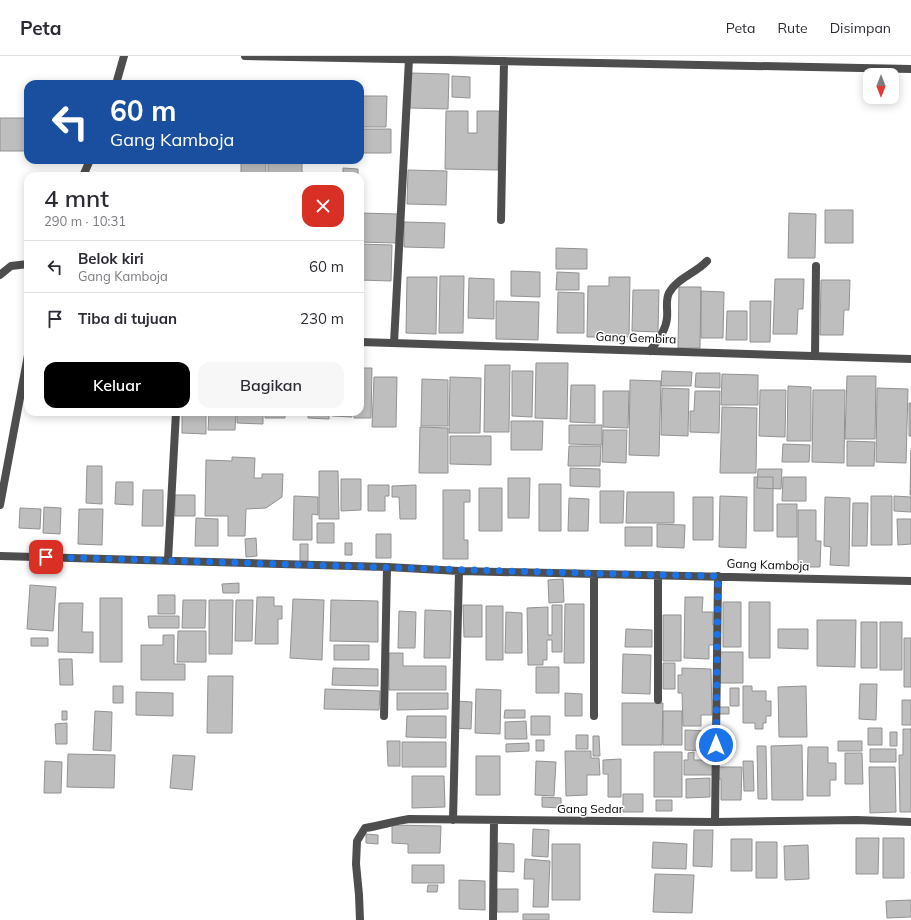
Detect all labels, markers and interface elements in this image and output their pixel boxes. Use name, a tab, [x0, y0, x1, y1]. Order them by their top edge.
text: Peta	[20, 16, 62, 40]
text: Peta	[726, 19, 755, 37]
text: Rute	[777, 19, 808, 37]
text: Disimpan	[830, 19, 891, 37]
north arrow	[863, 68, 899, 104]
map controls	[863, 68, 899, 104]
text: 60 m	[110, 93, 176, 128]
icon: left	[44, 96, 96, 148]
text: Gang Kamboja	[110, 128, 234, 151]
text: 4 mnt	[44, 183, 109, 213]
button: close	[302, 185, 344, 227]
text: 290 m · 10:31	[44, 213, 126, 229]
text: Belok kiri	[78, 249, 144, 268]
icon: left	[44, 256, 66, 278]
text: 60 m	[309, 257, 344, 276]
text: Gang Kamboja	[78, 268, 168, 284]
icon: arrive	[44, 308, 66, 330]
text: Tiba di tujuan	[78, 309, 177, 328]
text: 230 m	[300, 309, 344, 328]
street label: Gang Gembira	[595, 329, 677, 346]
button: Keluar	[44, 362, 190, 408]
button: Bagikan	[198, 362, 344, 408]
pin	[29, 540, 63, 574]
icon: arrive	[35, 546, 57, 568]
street label: Gang Kamboja	[726, 556, 810, 573]
position arrow	[695, 724, 737, 766]
street label: Gang Sedar	[557, 801, 624, 816]

